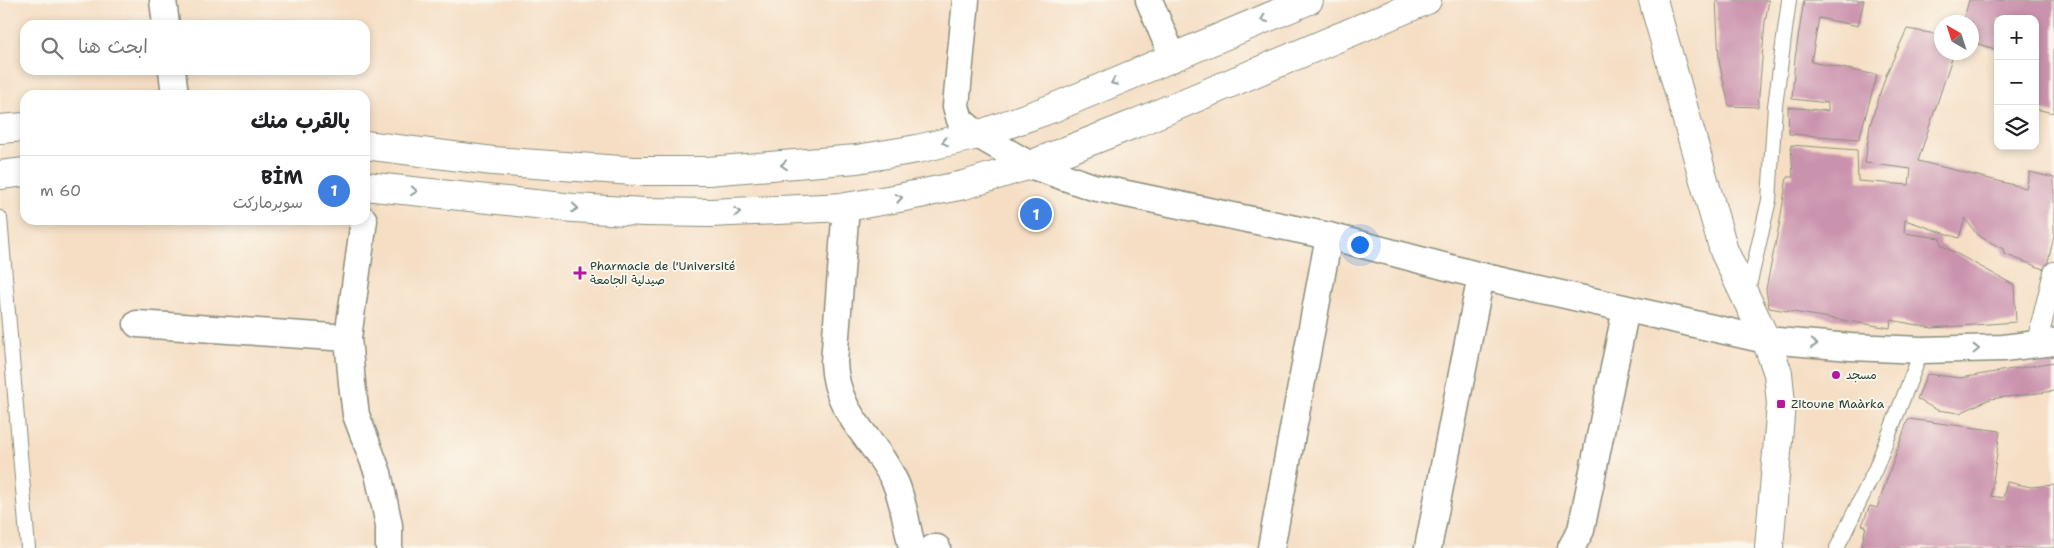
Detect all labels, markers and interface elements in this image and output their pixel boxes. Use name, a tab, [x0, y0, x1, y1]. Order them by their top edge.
one-way arrow	[1260, 13, 1269, 23]
north arrow	[1934, 15, 1979, 60]
map controls	[1994, 15, 2039, 150]
button: +	[1994, 15, 2039, 60]
search box	[20, 20, 370, 75]
icon: search	[38, 34, 66, 62]
text: ابحث هنا	[78, 34, 148, 59]
button: −	[1994, 60, 2039, 105]
one-way arrow	[1111, 76, 1119, 86]
button: layers	[1994, 105, 2039, 150]
text: بالقرب منك	[251, 107, 350, 135]
one-way arrow	[941, 136, 950, 147]
one-way arrow	[780, 159, 788, 170]
text: BİM	[261, 165, 303, 190]
text: 60 m	[40, 180, 81, 201]
text: 1	[330, 180, 338, 201]
one-way arrow	[410, 185, 418, 196]
text: سوبرماركت	[233, 192, 303, 213]
one-way arrow	[895, 193, 903, 203]
pin: 1	[1020, 195, 1052, 233]
one-way arrow	[571, 203, 579, 214]
one-way arrow	[734, 206, 742, 217]
your location	[1347, 232, 1373, 258]
place label: Pharmacie de l'Université صيدلية الجامعة	[590, 258, 736, 288]
marker: Pharmacie de l'Université صيدلية الجامعة	[574, 267, 586, 279]
one-way arrow	[1810, 338, 1818, 349]
one-way arrow	[1973, 344, 1981, 354]
place label: مسجد	[1846, 367, 1877, 383]
marker: مسجد	[1830, 369, 1842, 381]
place label: Zitoune Maàrka	[1791, 396, 1885, 412]
marker: Zitoune Maàrka	[1775, 398, 1787, 410]

